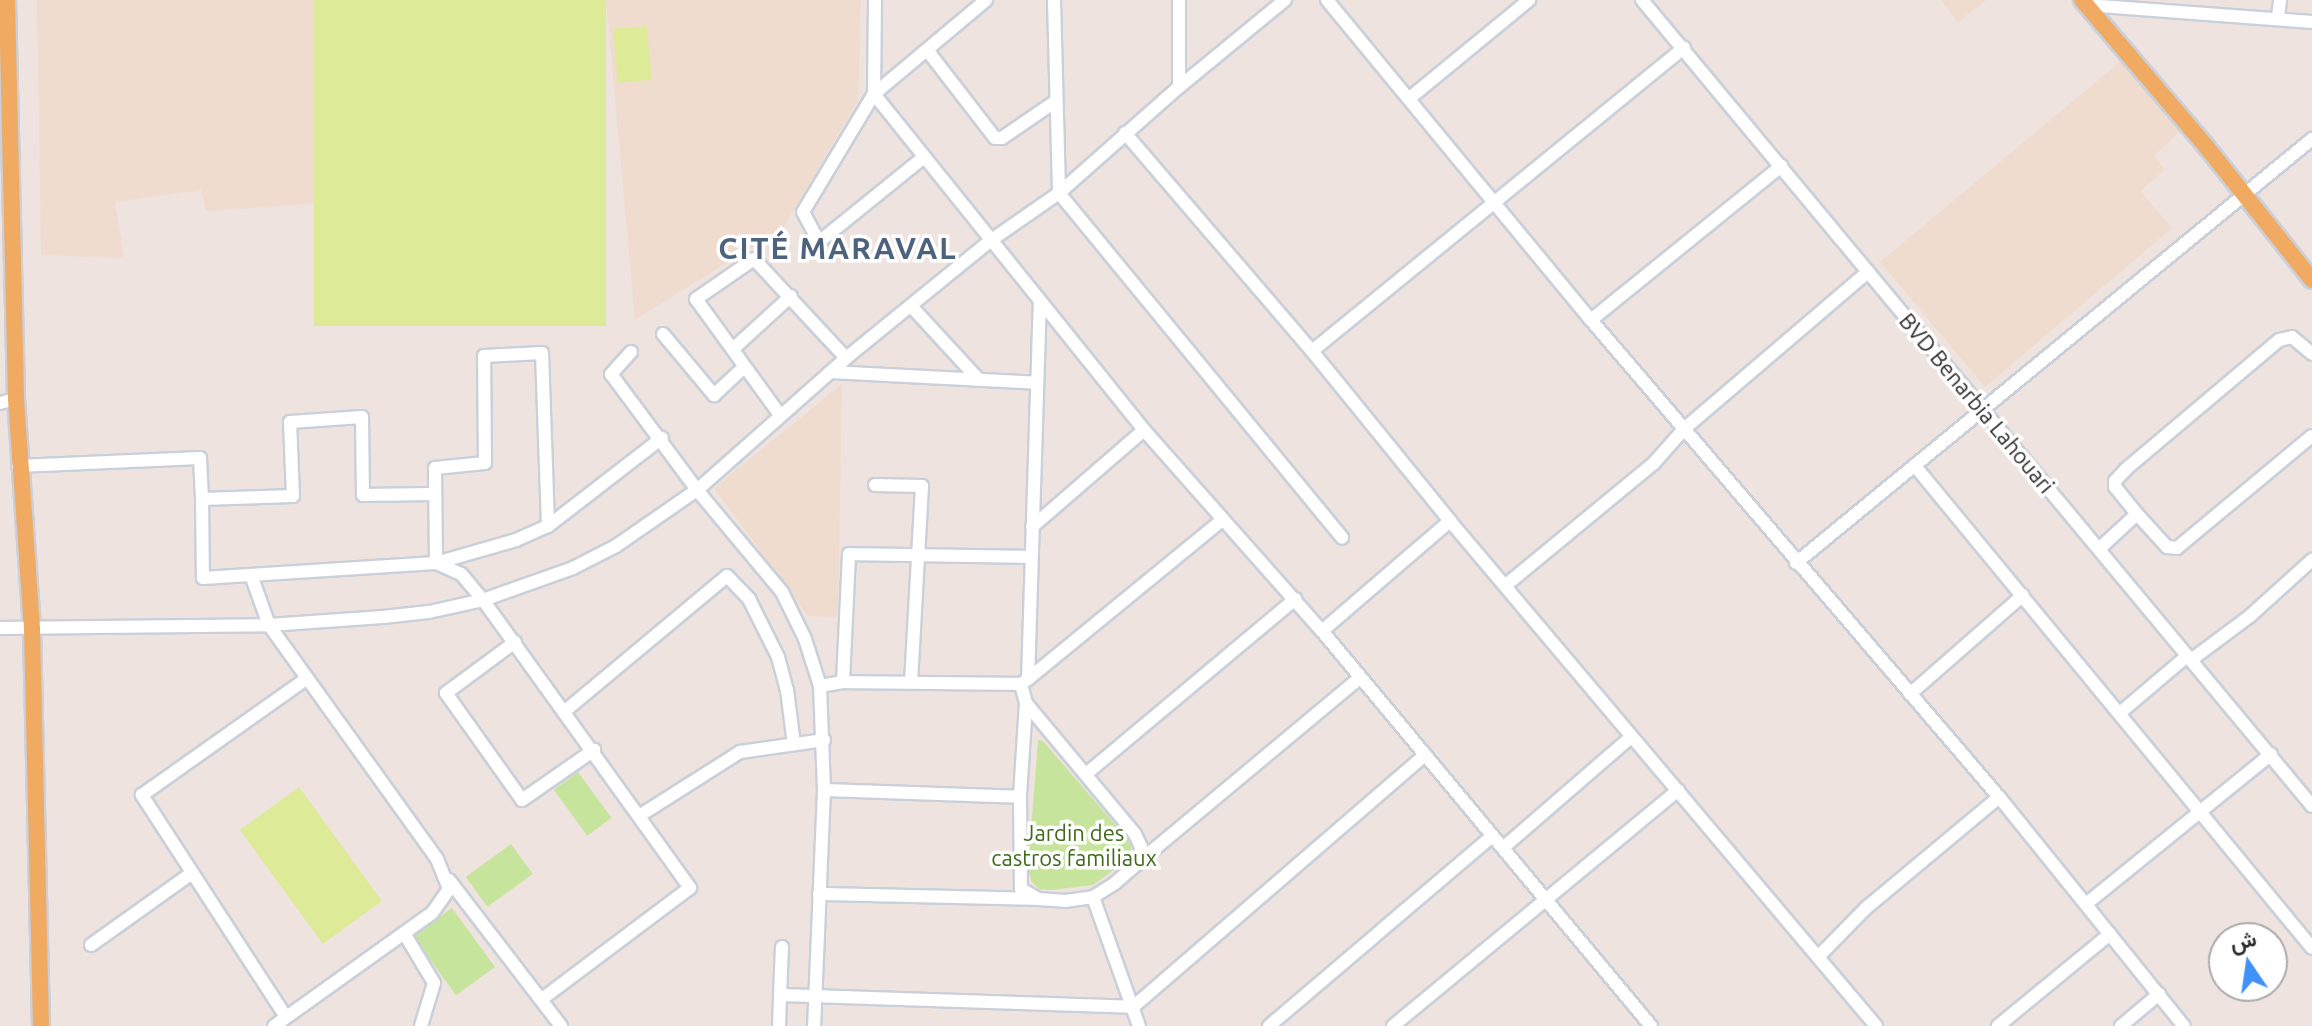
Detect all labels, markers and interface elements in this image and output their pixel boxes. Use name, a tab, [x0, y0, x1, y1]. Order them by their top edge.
district label: CITÉ MARAVAL	[718, 230, 958, 266]
street label: BVD Benarbia Lahouari	[1894, 308, 2060, 498]
park label: Jardin des castros familiaux	[991, 819, 1157, 870]
north arrow	[2208, 922, 2288, 1002]
text: ش	[2227, 925, 2259, 955]

